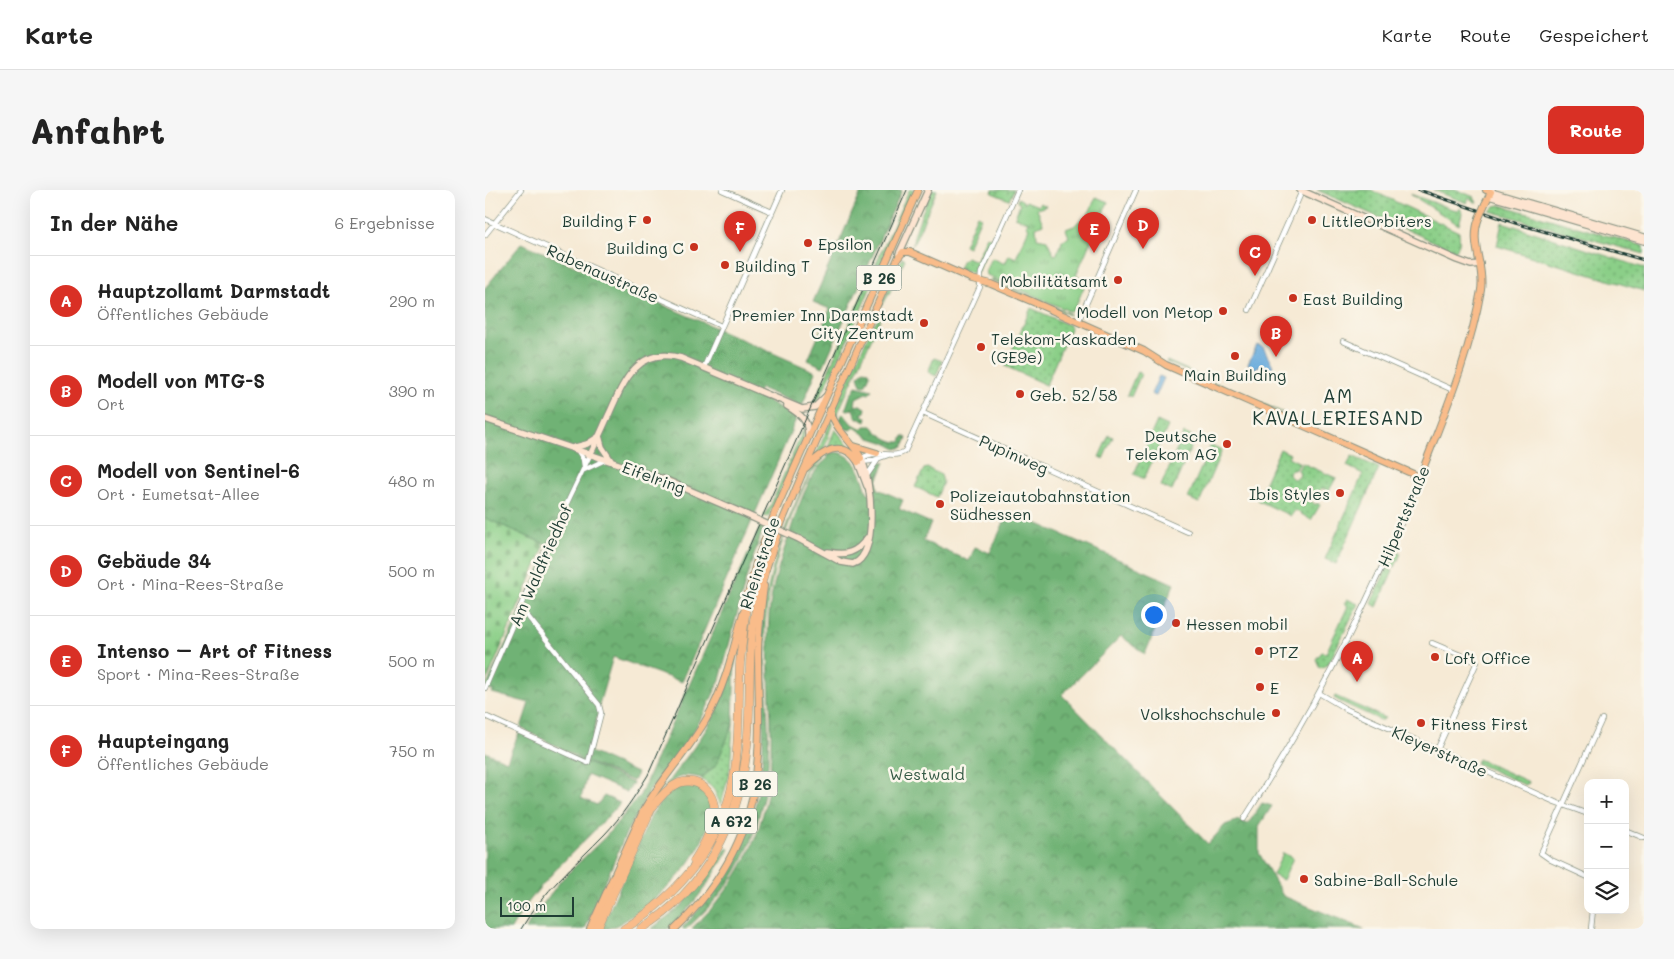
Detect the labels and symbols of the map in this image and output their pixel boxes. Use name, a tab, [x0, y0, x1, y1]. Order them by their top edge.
pin: D	[1127, 208, 1159, 249]
place label: Building F	[562, 210, 637, 231]
place label: LittleOrbiters	[1322, 210, 1432, 231]
pin: F	[724, 211, 756, 252]
pin: E	[1078, 212, 1110, 253]
marker: Building F	[641, 214, 653, 226]
marker: LittleOrbiters	[1306, 214, 1318, 226]
place label: Epsilon	[818, 233, 872, 254]
pin: C	[1239, 235, 1271, 276]
place label: Building C	[607, 237, 684, 258]
marker: Epsilon	[802, 237, 814, 249]
street label: Rabenaustraße	[544, 239, 662, 307]
marker: Building C	[688, 241, 700, 253]
place label: Building T	[735, 255, 810, 276]
marker: Building T	[719, 259, 731, 271]
road number: B 26	[857, 266, 901, 290]
place label: Mobilitätsamt	[1000, 270, 1108, 291]
marker: Mobilitätsamt	[1112, 274, 1124, 286]
place label: East Building	[1303, 288, 1403, 309]
marker: East Building	[1287, 292, 1299, 304]
place label: Modell von Metop	[1077, 301, 1213, 322]
place label: Premier Inn Darmstadt City Zentrum	[732, 304, 914, 343]
marker: Modell von Metop	[1217, 305, 1229, 317]
pin: B	[1260, 316, 1292, 357]
marker: Premier Inn Darmstadt City Zentrum	[918, 317, 930, 329]
place label: Telekom-Kaskaden (GE9e)	[991, 328, 1136, 367]
marker: Telekom-Kaskaden (GE9e)	[975, 341, 987, 353]
marker: Main Building	[1229, 350, 1241, 362]
place label: Main Building	[1184, 364, 1286, 385]
district label: AM KAVALLERIESAND	[1252, 383, 1424, 430]
place label: Geb. 52/58	[1030, 384, 1118, 405]
marker: Geb. 52/58	[1014, 388, 1026, 400]
place label: Deutsche Telekom AG	[1125, 425, 1217, 464]
street label: Pupinweg	[976, 429, 1052, 479]
marker: Deutsche Telekom AG	[1221, 438, 1233, 450]
street label: Eifelring	[620, 456, 688, 498]
street label: Hilpertstraße	[1372, 462, 1434, 570]
place label: Ibis Styles	[1249, 483, 1330, 504]
place label: Polizeiautobahnstation Südhessen	[950, 485, 1130, 524]
marker: Ibis Styles	[1334, 487, 1346, 499]
marker: Polizeiautobahnstation Südhessen	[934, 498, 946, 510]
street label: Am Waldfriedhof	[504, 500, 577, 629]
street label: Rheinstraße	[734, 514, 784, 612]
your location	[1141, 602, 1167, 628]
place label: Hessen mobil	[1186, 613, 1288, 634]
marker: Hessen mobil	[1170, 617, 1182, 629]
place label: PTZ	[1269, 641, 1299, 662]
pin: A	[1341, 641, 1373, 682]
marker: PTZ	[1253, 645, 1265, 657]
place label: Loft Office	[1445, 647, 1531, 668]
marker: Loft Office	[1429, 651, 1441, 663]
place label: E	[1270, 677, 1279, 698]
marker: E	[1254, 681, 1266, 693]
place label: Volkshochschule	[1140, 703, 1266, 724]
marker: Volkshochschule	[1270, 707, 1282, 719]
place label: Fitness First	[1431, 713, 1528, 734]
marker: Fitness First	[1415, 717, 1427, 729]
street label: Kleyerstraße	[1389, 721, 1491, 781]
park label: Westwald	[889, 763, 965, 784]
road number: B 26	[733, 772, 777, 796]
road number: A 672	[705, 808, 757, 834]
place label: Sabine-Ball-Schule	[1314, 869, 1458, 890]
marker: Sabine-Ball-Schule	[1298, 873, 1310, 885]
scale bar	[500, 894, 574, 917]

